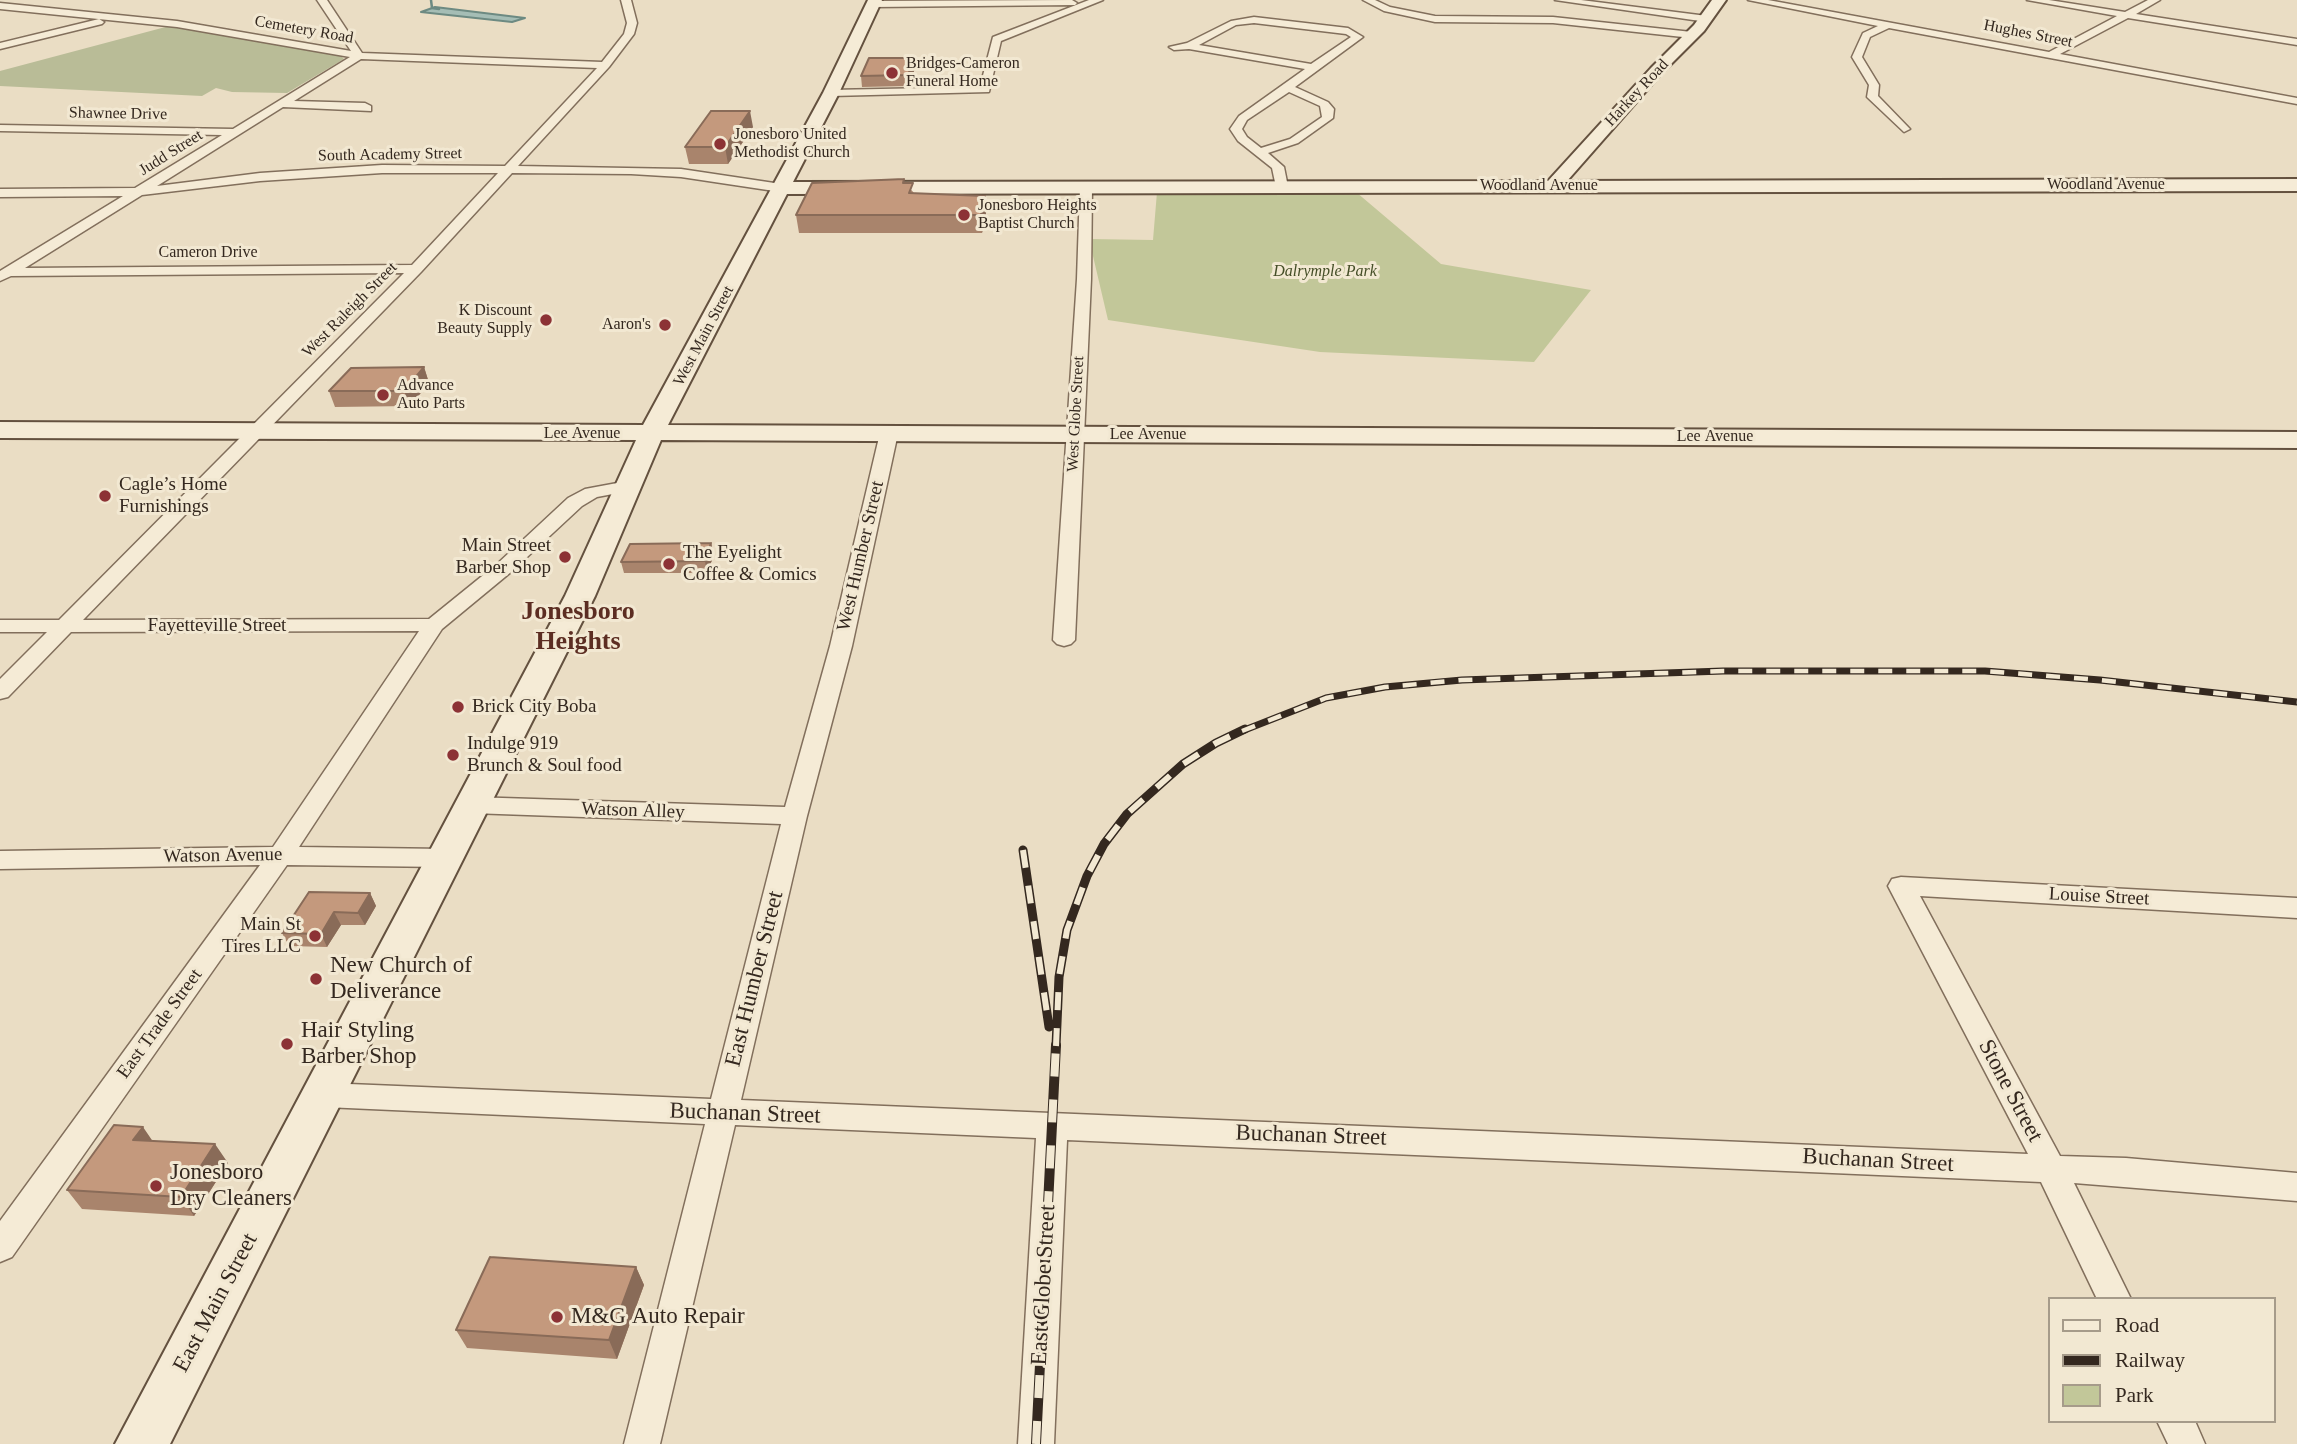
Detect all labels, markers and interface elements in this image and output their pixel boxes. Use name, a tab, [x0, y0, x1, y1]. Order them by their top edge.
street label: Cemetery Road	[253, 12, 355, 48]
street label: Hughes Street	[1982, 16, 2074, 52]
place label: Bridges-Cameron Funeral Home	[906, 54, 1020, 92]
street label: Harkey Road	[1601, 55, 1673, 131]
marker: Bridges-Cameron Funeral Home	[884, 65, 900, 81]
street label: Shawnee Drive	[69, 104, 167, 124]
place label: Jonesboro United Methodist Church	[734, 125, 850, 163]
street label: Judd Street	[136, 126, 206, 180]
marker: Jonesboro United Methodist Church	[712, 136, 728, 152]
street label: South Academy Street	[318, 144, 462, 166]
street label: Woodland Avenue	[2047, 175, 2165, 195]
street label: Woodland Avenue	[1480, 176, 1598, 196]
place label: Jonesboro Heights Baptist Church	[978, 196, 1097, 234]
marker: Jonesboro Heights Baptist Church	[956, 207, 972, 223]
street label: Cameron Drive	[158, 243, 258, 263]
street label: West Raleigh Street	[298, 258, 402, 362]
park label: Dalrymple Park	[1273, 262, 1377, 282]
street label: West Main Street	[670, 283, 738, 389]
place label: K Discount Beauty Supply	[437, 301, 532, 339]
marker: K Discount Beauty Supply	[538, 312, 554, 328]
place label: Aaron's	[602, 315, 651, 335]
marker: Aaron's	[657, 317, 673, 333]
street label: West Globe Street	[1063, 356, 1089, 472]
place label: Advance Auto Parts	[397, 376, 465, 414]
marker: Advance Auto Parts	[375, 387, 391, 403]
street label: Lee Avenue	[544, 424, 620, 444]
street label: Lee Avenue	[1110, 425, 1186, 445]
street label: Lee Avenue	[1677, 427, 1753, 447]
place label: Cagle’s Home Furnishings	[119, 474, 227, 518]
street label: West Humber Street	[833, 479, 889, 633]
marker: Cagle’s Home Furnishings	[97, 488, 113, 504]
place label: Main Street Barber Shop	[455, 535, 551, 579]
place label: The Eyelight Coffee & Comics	[683, 542, 817, 586]
marker: Main Street Barber Shop	[557, 549, 573, 565]
marker: The Eyelight Coffee & Comics	[661, 556, 677, 572]
district label: Jonesboro Heights	[521, 596, 635, 658]
street label: Fayetteville Street	[148, 615, 286, 637]
place label: Brick City Boba	[472, 696, 597, 718]
marker: Brick City Boba	[450, 699, 466, 715]
place label: Indulge 919 Brunch & Soul food	[467, 733, 622, 777]
marker: Indulge 919 Brunch & Soul food	[445, 747, 461, 763]
street label: Watson Alley	[581, 798, 685, 824]
street label: Watson Avenue	[163, 844, 283, 868]
street label: Louise Street	[2048, 883, 2150, 911]
street label: East Humber Street	[720, 888, 790, 1070]
place label: Main St Tires LLC	[222, 914, 301, 958]
marker: Main St Tires LLC	[307, 928, 323, 944]
place label: New Church of Deliverance	[330, 952, 472, 1006]
street label: East Trade Street	[113, 965, 207, 1083]
marker: New Church of Deliverance	[308, 971, 324, 987]
place label: Hair Styling Barber Shop	[301, 1017, 417, 1071]
street label: Stone Street	[1972, 1035, 2048, 1147]
marker: Hair Styling Barber Shop	[279, 1036, 295, 1052]
street label: Buchanan Street	[669, 1098, 821, 1130]
street label: Buchanan Street	[1235, 1120, 1387, 1152]
street label: Buchanan Street	[1802, 1143, 1954, 1179]
place label: Jonesboro Dry Cleaners	[170, 1159, 292, 1213]
marker: Jonesboro Dry Cleaners	[148, 1178, 164, 1194]
street label: East Globe Street	[1026, 1204, 1062, 1366]
street label: East Main Street	[168, 1229, 264, 1377]
legend	[2048, 1297, 2276, 1423]
place label: M&G Auto Repair	[571, 1303, 745, 1331]
marker: M&G Auto Repair	[549, 1309, 565, 1325]
text: Road	[2115, 1313, 2159, 1337]
text: Railway	[2115, 1348, 2185, 1372]
text: Park	[2115, 1383, 2154, 1407]

